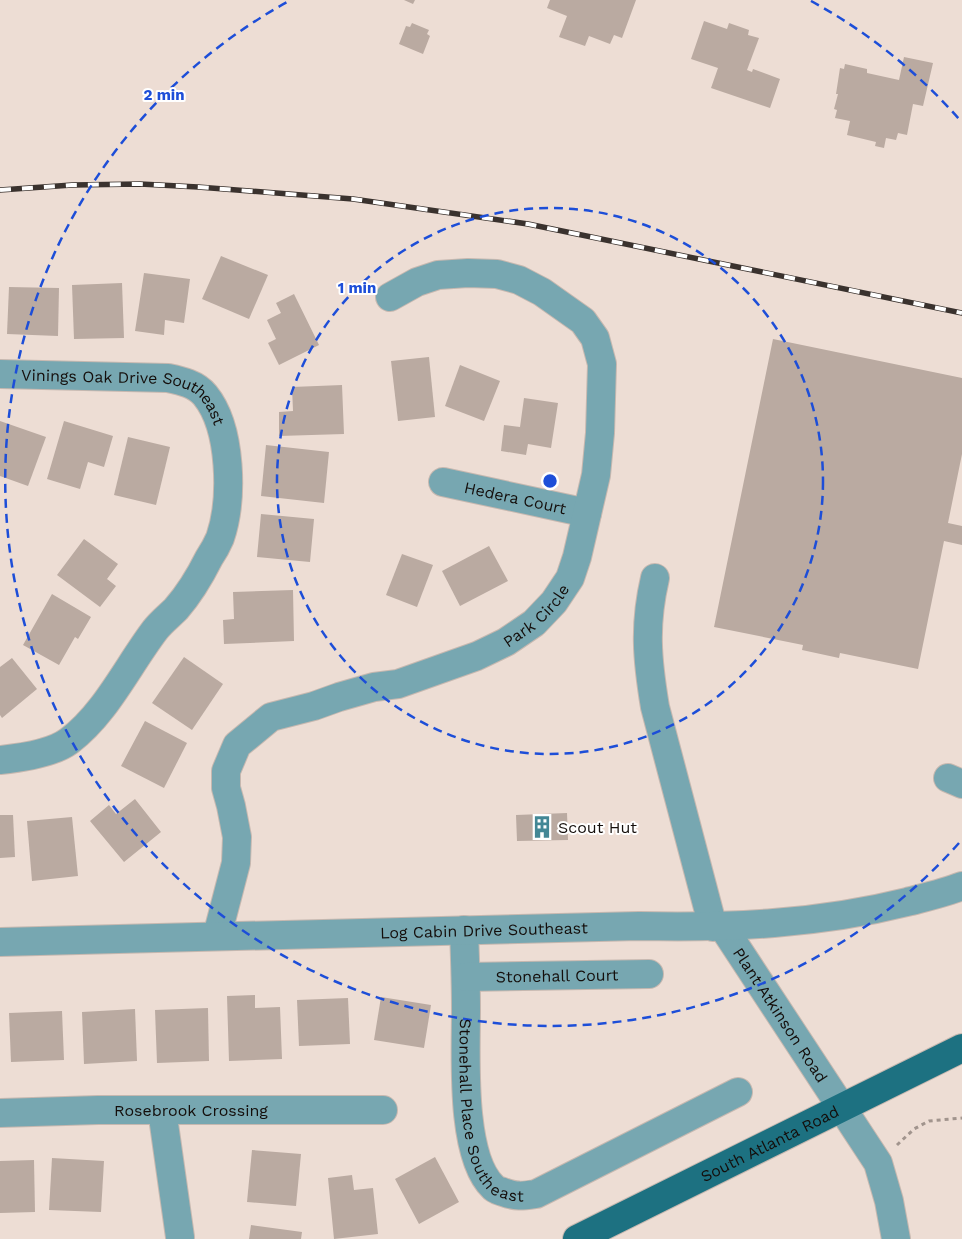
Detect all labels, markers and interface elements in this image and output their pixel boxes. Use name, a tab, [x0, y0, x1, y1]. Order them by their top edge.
text: 2 min	[143, 86, 185, 104]
text: 1 min	[338, 279, 376, 297]
street label: Vinings Oak Drive Southeast	[21, 366, 229, 428]
centre of rings	[541, 472, 559, 490]
street label: Hedera Court	[462, 478, 568, 518]
street label: Park Circle	[500, 581, 573, 651]
building icon: Scout Hut	[529, 814, 555, 840]
place label: Scout Hut	[558, 818, 637, 837]
street label: Log Cabin Drive Southeast	[380, 918, 588, 942]
street label: Plant Atkinson Road	[729, 944, 831, 1086]
street label: Stonehall Court	[496, 965, 619, 987]
street label: Stonehall Place Southeast	[456, 1018, 524, 1206]
street label: Rosebrook Crossing	[114, 1101, 268, 1120]
street label: South Atlanta Road	[698, 1102, 842, 1186]

